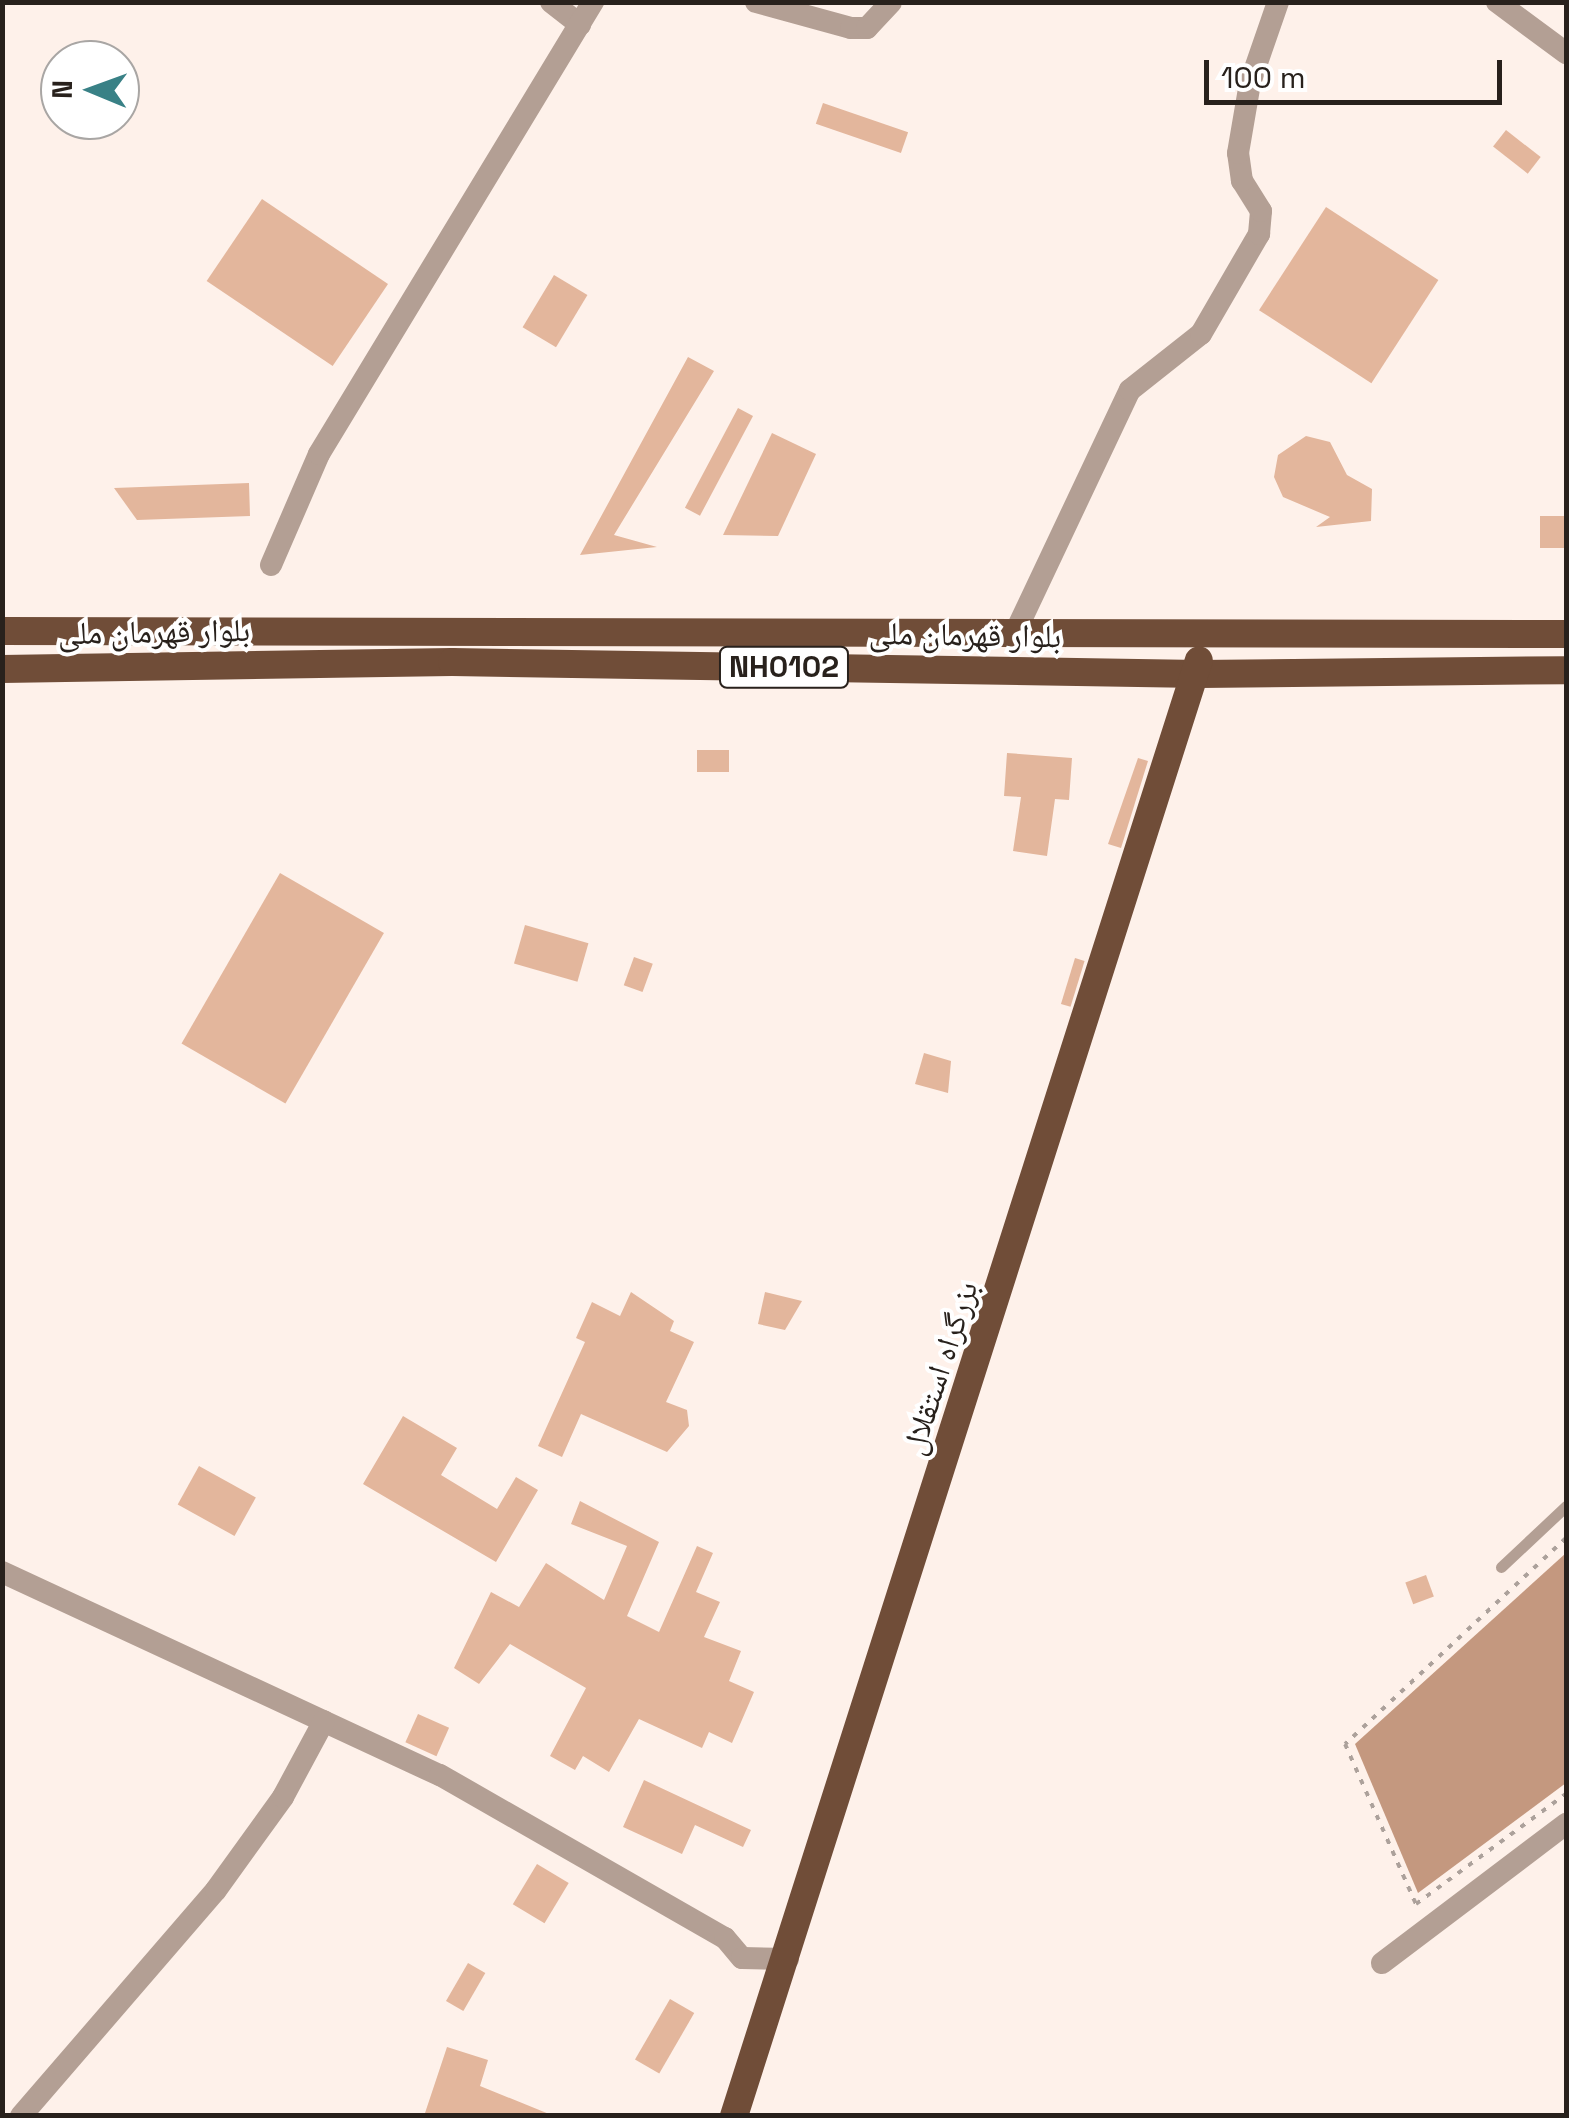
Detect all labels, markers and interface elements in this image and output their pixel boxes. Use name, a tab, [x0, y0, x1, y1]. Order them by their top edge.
north arrow	[40, 40, 140, 140]
scale bar	[1209, 40, 1506, 102]
text: 100 m	[1221, 58, 1306, 97]
text: N	[44, 80, 80, 99]
street label: بلوار قهرمان ملی	[57, 611, 251, 653]
street label: بلوار قهرمان ملی	[868, 614, 1062, 656]
road number: NH0102	[716, 642, 852, 692]
street label: بزرگراه استقلال	[894, 1276, 986, 1460]

